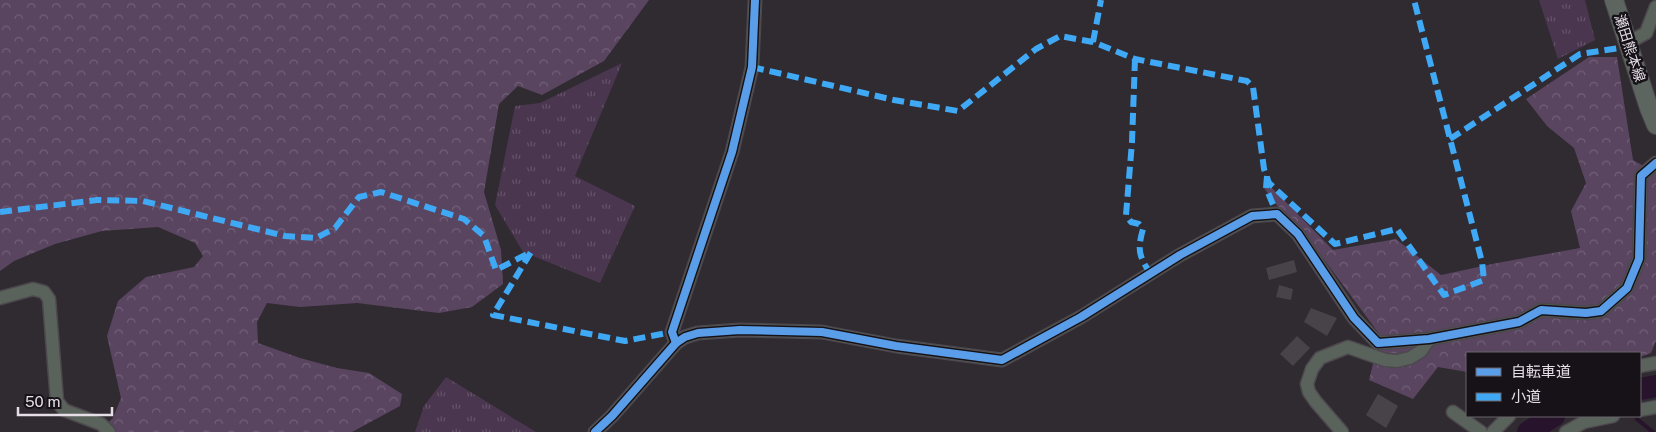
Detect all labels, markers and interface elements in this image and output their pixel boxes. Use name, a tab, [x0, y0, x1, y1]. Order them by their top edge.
street label: 瀬田熊本線	[1612, 12, 1648, 84]
legend	[1466, 352, 1641, 417]
text: 自転車道	[1511, 363, 1571, 380]
scale bar	[18, 384, 111, 416]
text: 小道	[1511, 388, 1541, 405]
text: 50 m	[25, 393, 60, 410]

